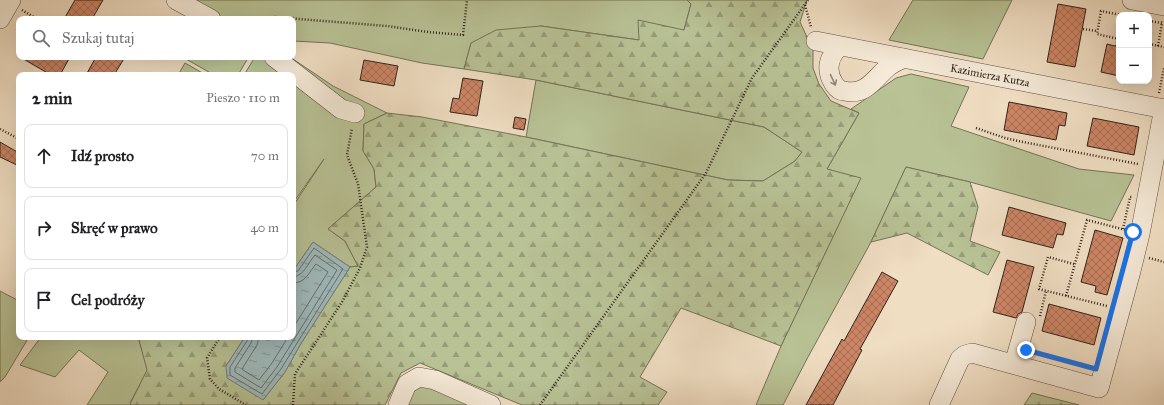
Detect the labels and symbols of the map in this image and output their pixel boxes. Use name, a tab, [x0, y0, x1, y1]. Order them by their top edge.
street label: Kazimierza Kutza	[949, 61, 1031, 90]
one-way arrow	[830, 74, 837, 86]
route start	[1124, 223, 1142, 241]
route end	[1017, 341, 1035, 359]

